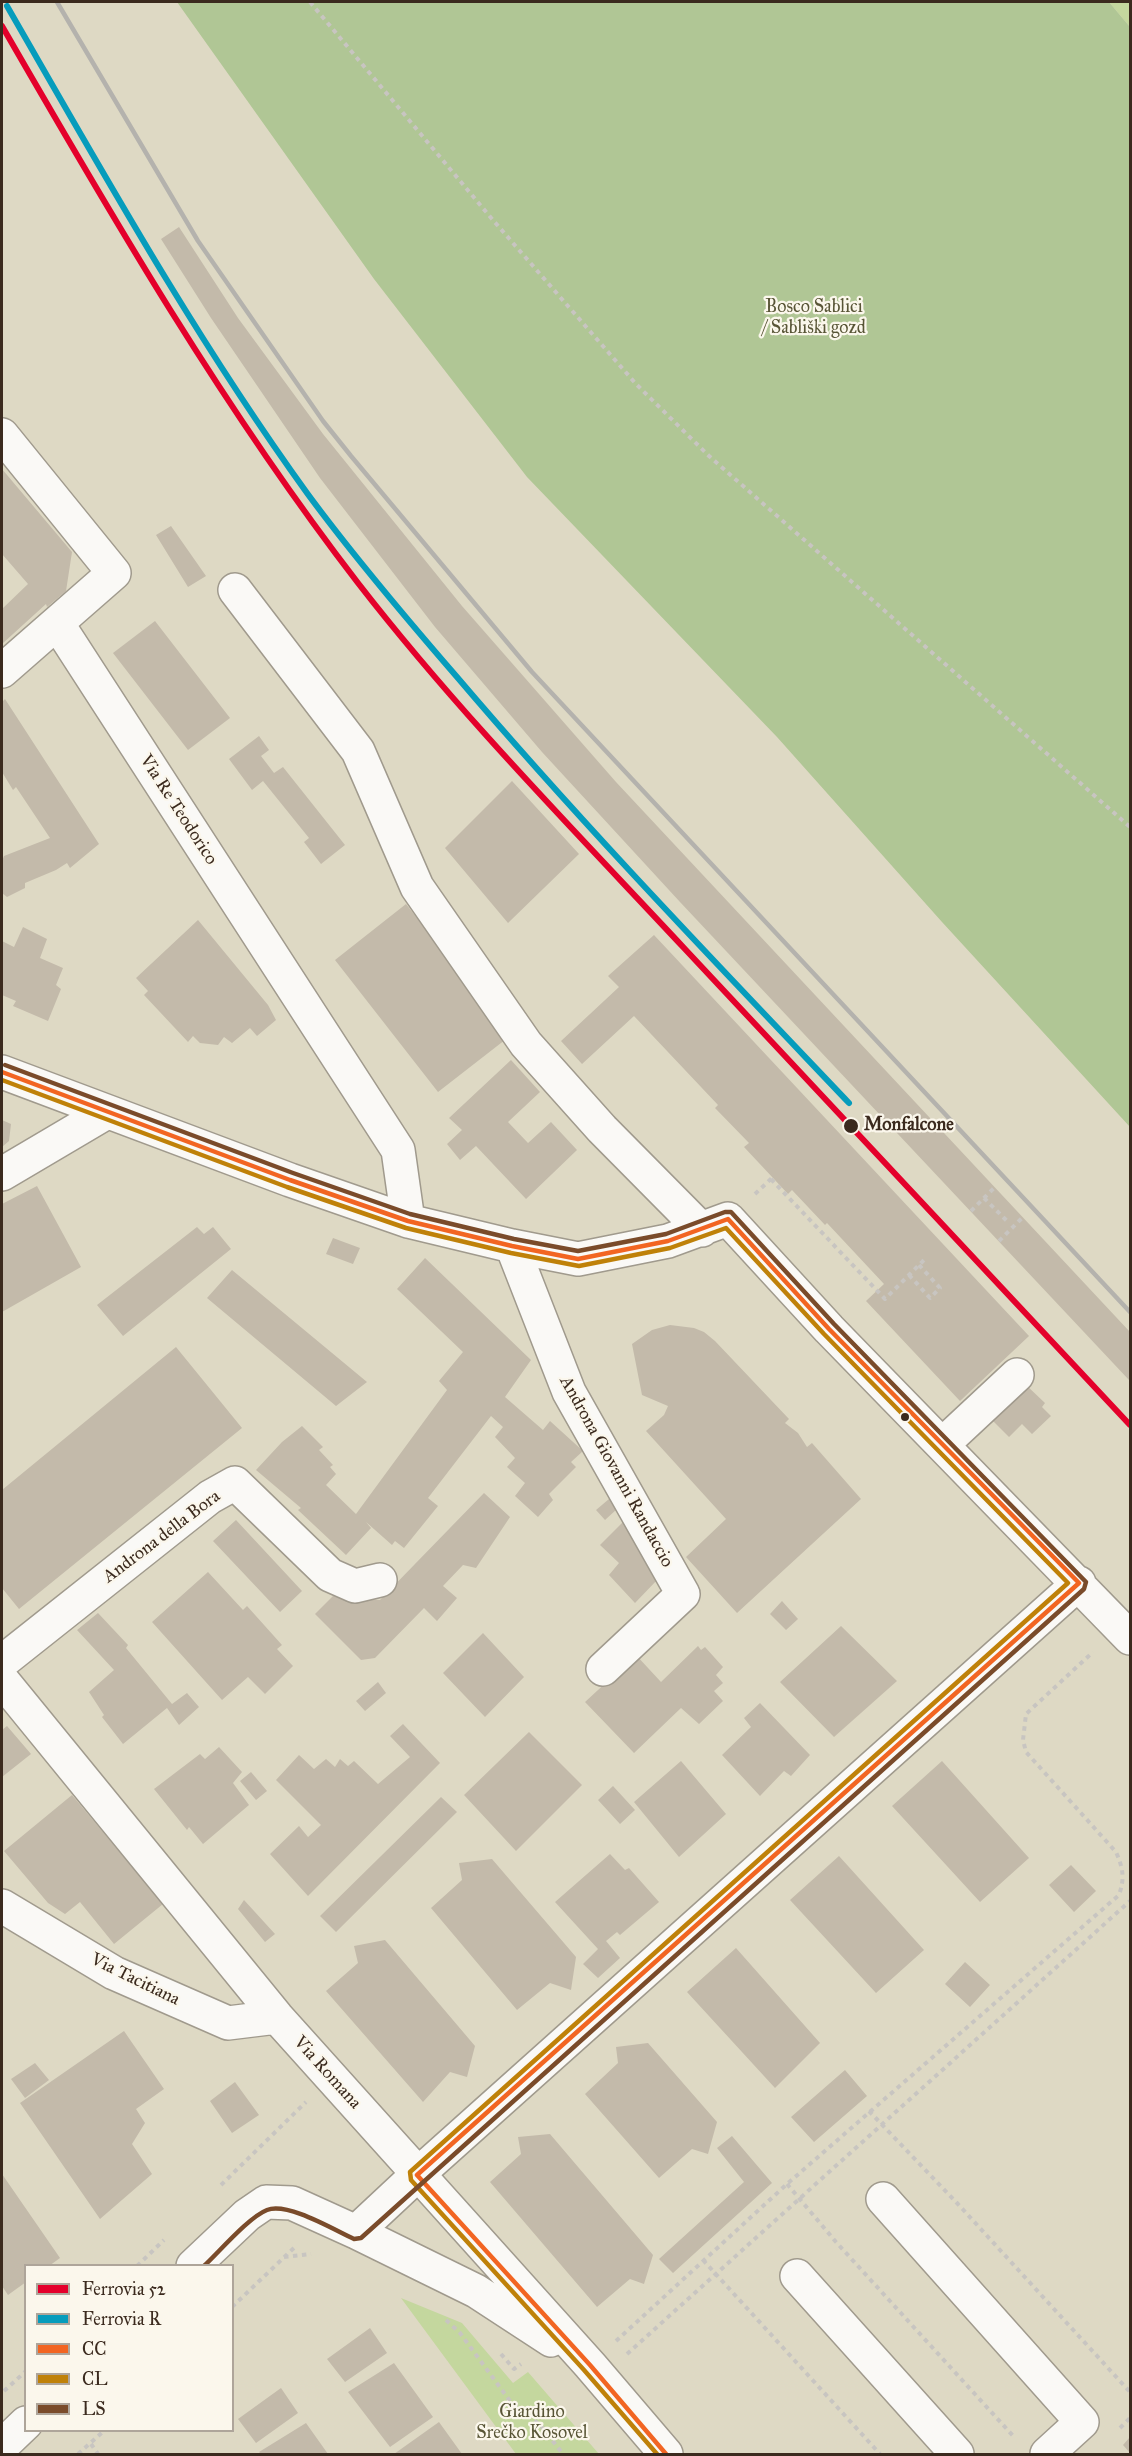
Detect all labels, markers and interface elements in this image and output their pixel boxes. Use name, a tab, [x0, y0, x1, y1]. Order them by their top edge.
park label: Bosco Sablici / Sabliški gozd	[762, 297, 866, 340]
street label: Via Re Teodorico	[134, 751, 222, 869]
place label: Monfalcone	[864, 1115, 954, 1137]
marker: Monfalcone	[842, 1117, 860, 1135]
street label: Androna Giovanni Randaccio	[554, 1373, 678, 1571]
unlabelled marker	[899, 1411, 911, 1423]
street label: Androna della Bora	[99, 1486, 225, 1588]
street label: Via Tacitiana	[87, 1949, 183, 2011]
street label: Via Romana	[289, 2032, 365, 2114]
legend	[24, 2264, 234, 2432]
text: Ferrovia 52	[82, 2278, 166, 2300]
text: Ferrovia R	[82, 2308, 161, 2330]
text: CC	[82, 2338, 107, 2360]
text: CL	[82, 2368, 108, 2390]
text: LS	[82, 2398, 106, 2420]
park label: Giardino Srečko Kosovel	[476, 2402, 588, 2444]

